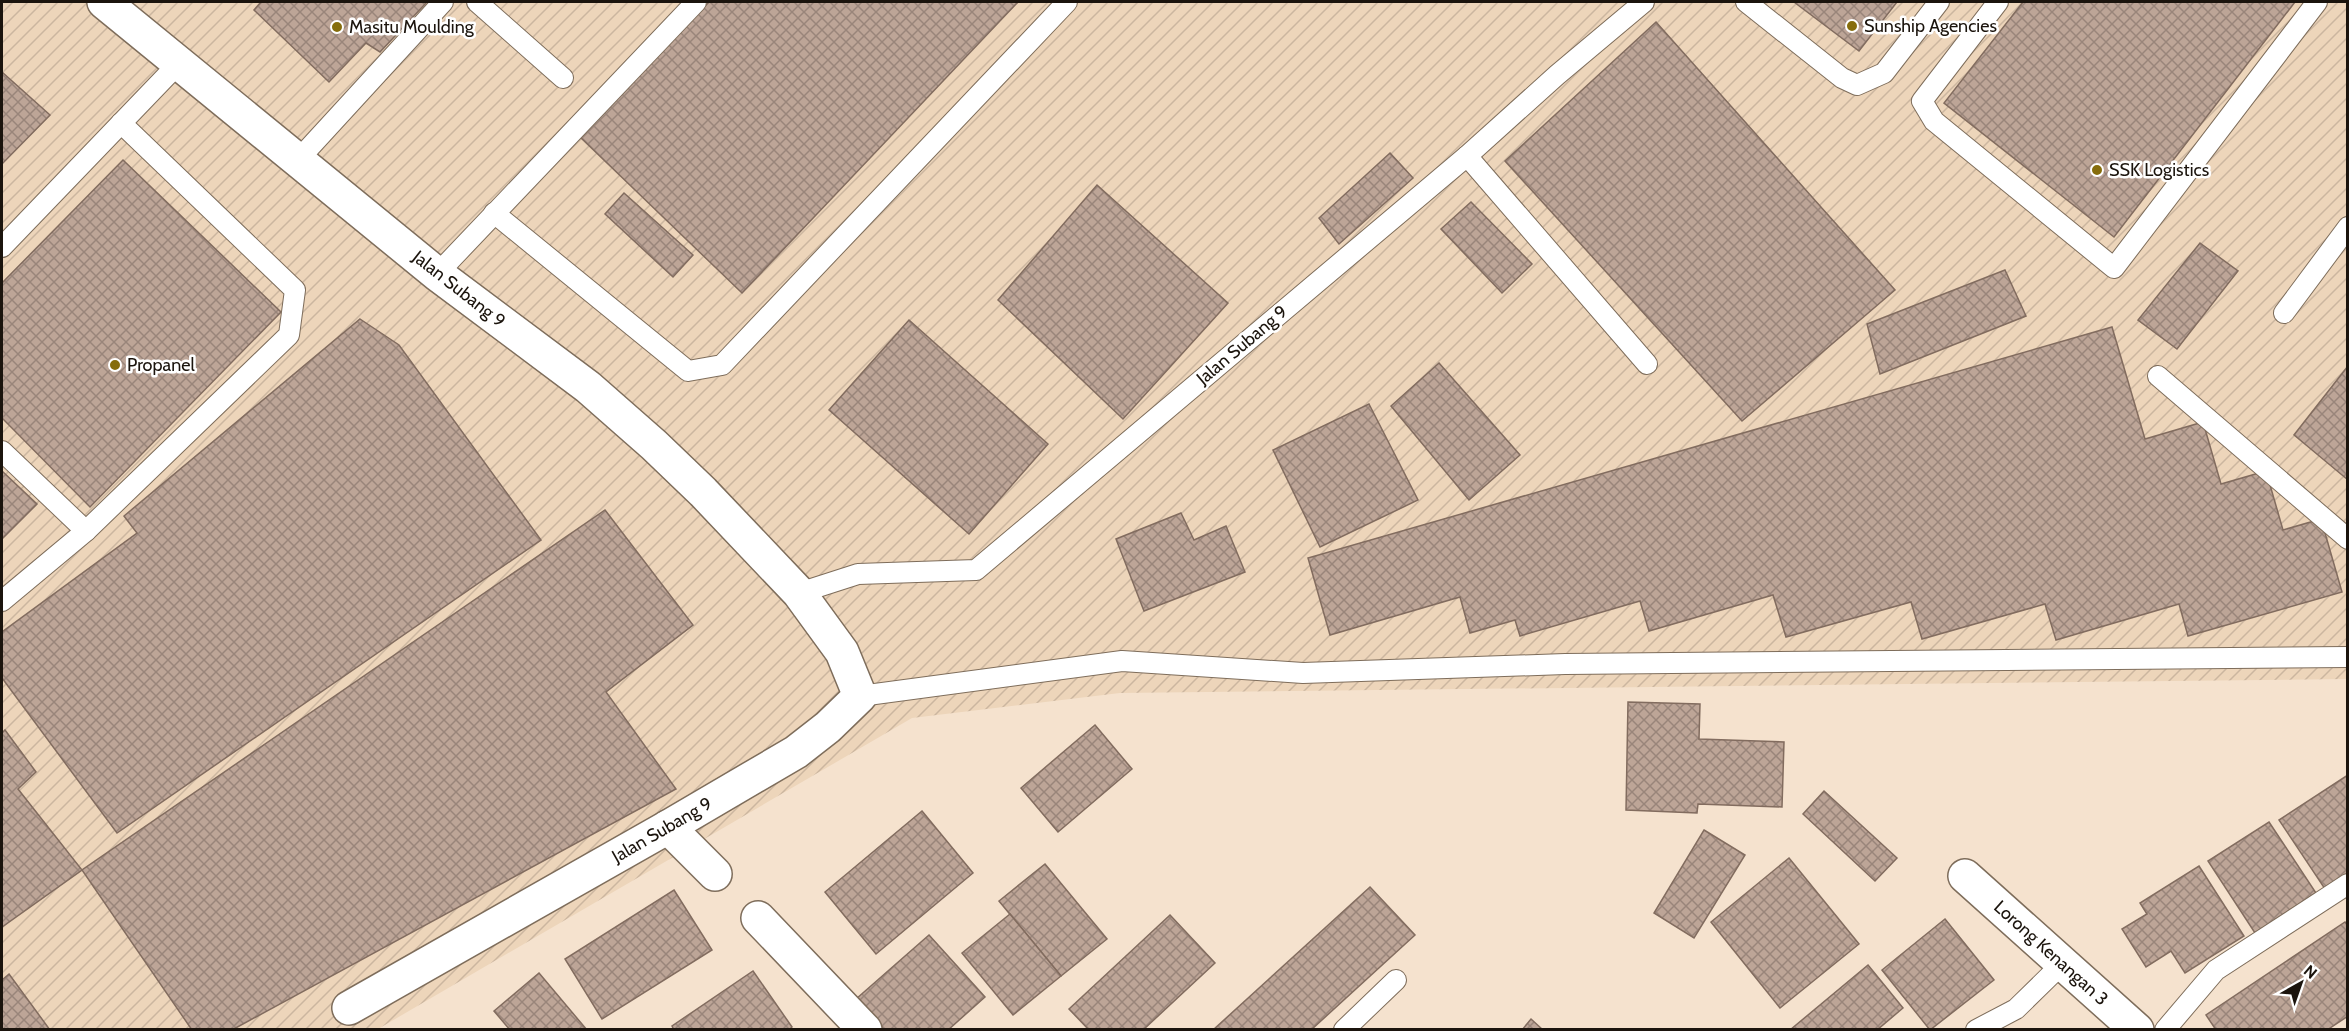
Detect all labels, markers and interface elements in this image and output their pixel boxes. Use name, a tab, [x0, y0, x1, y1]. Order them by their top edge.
place label: Sunship Agencies	[1864, 15, 1997, 37]
place label: Masitu Moulding	[349, 16, 475, 38]
marker: Sunship Agencies	[1845, 19, 1859, 33]
marker: Masitu Moulding	[330, 20, 344, 34]
place label: SSK Logistics	[2109, 159, 2209, 181]
marker: SSK Logistics	[2090, 163, 2104, 177]
street label: Jalan Subang 9	[407, 245, 510, 332]
street label: Jalan Subang 9	[1191, 301, 1292, 390]
place label: Propanel	[127, 354, 195, 376]
marker: Propanel	[108, 358, 122, 372]
street label: Jalan Subang 9	[607, 793, 716, 868]
street label: Lorong Kenangan 3	[1989, 896, 2113, 1010]
north arrow	[2271, 953, 2331, 1013]
text: N	[2300, 961, 2321, 983]

